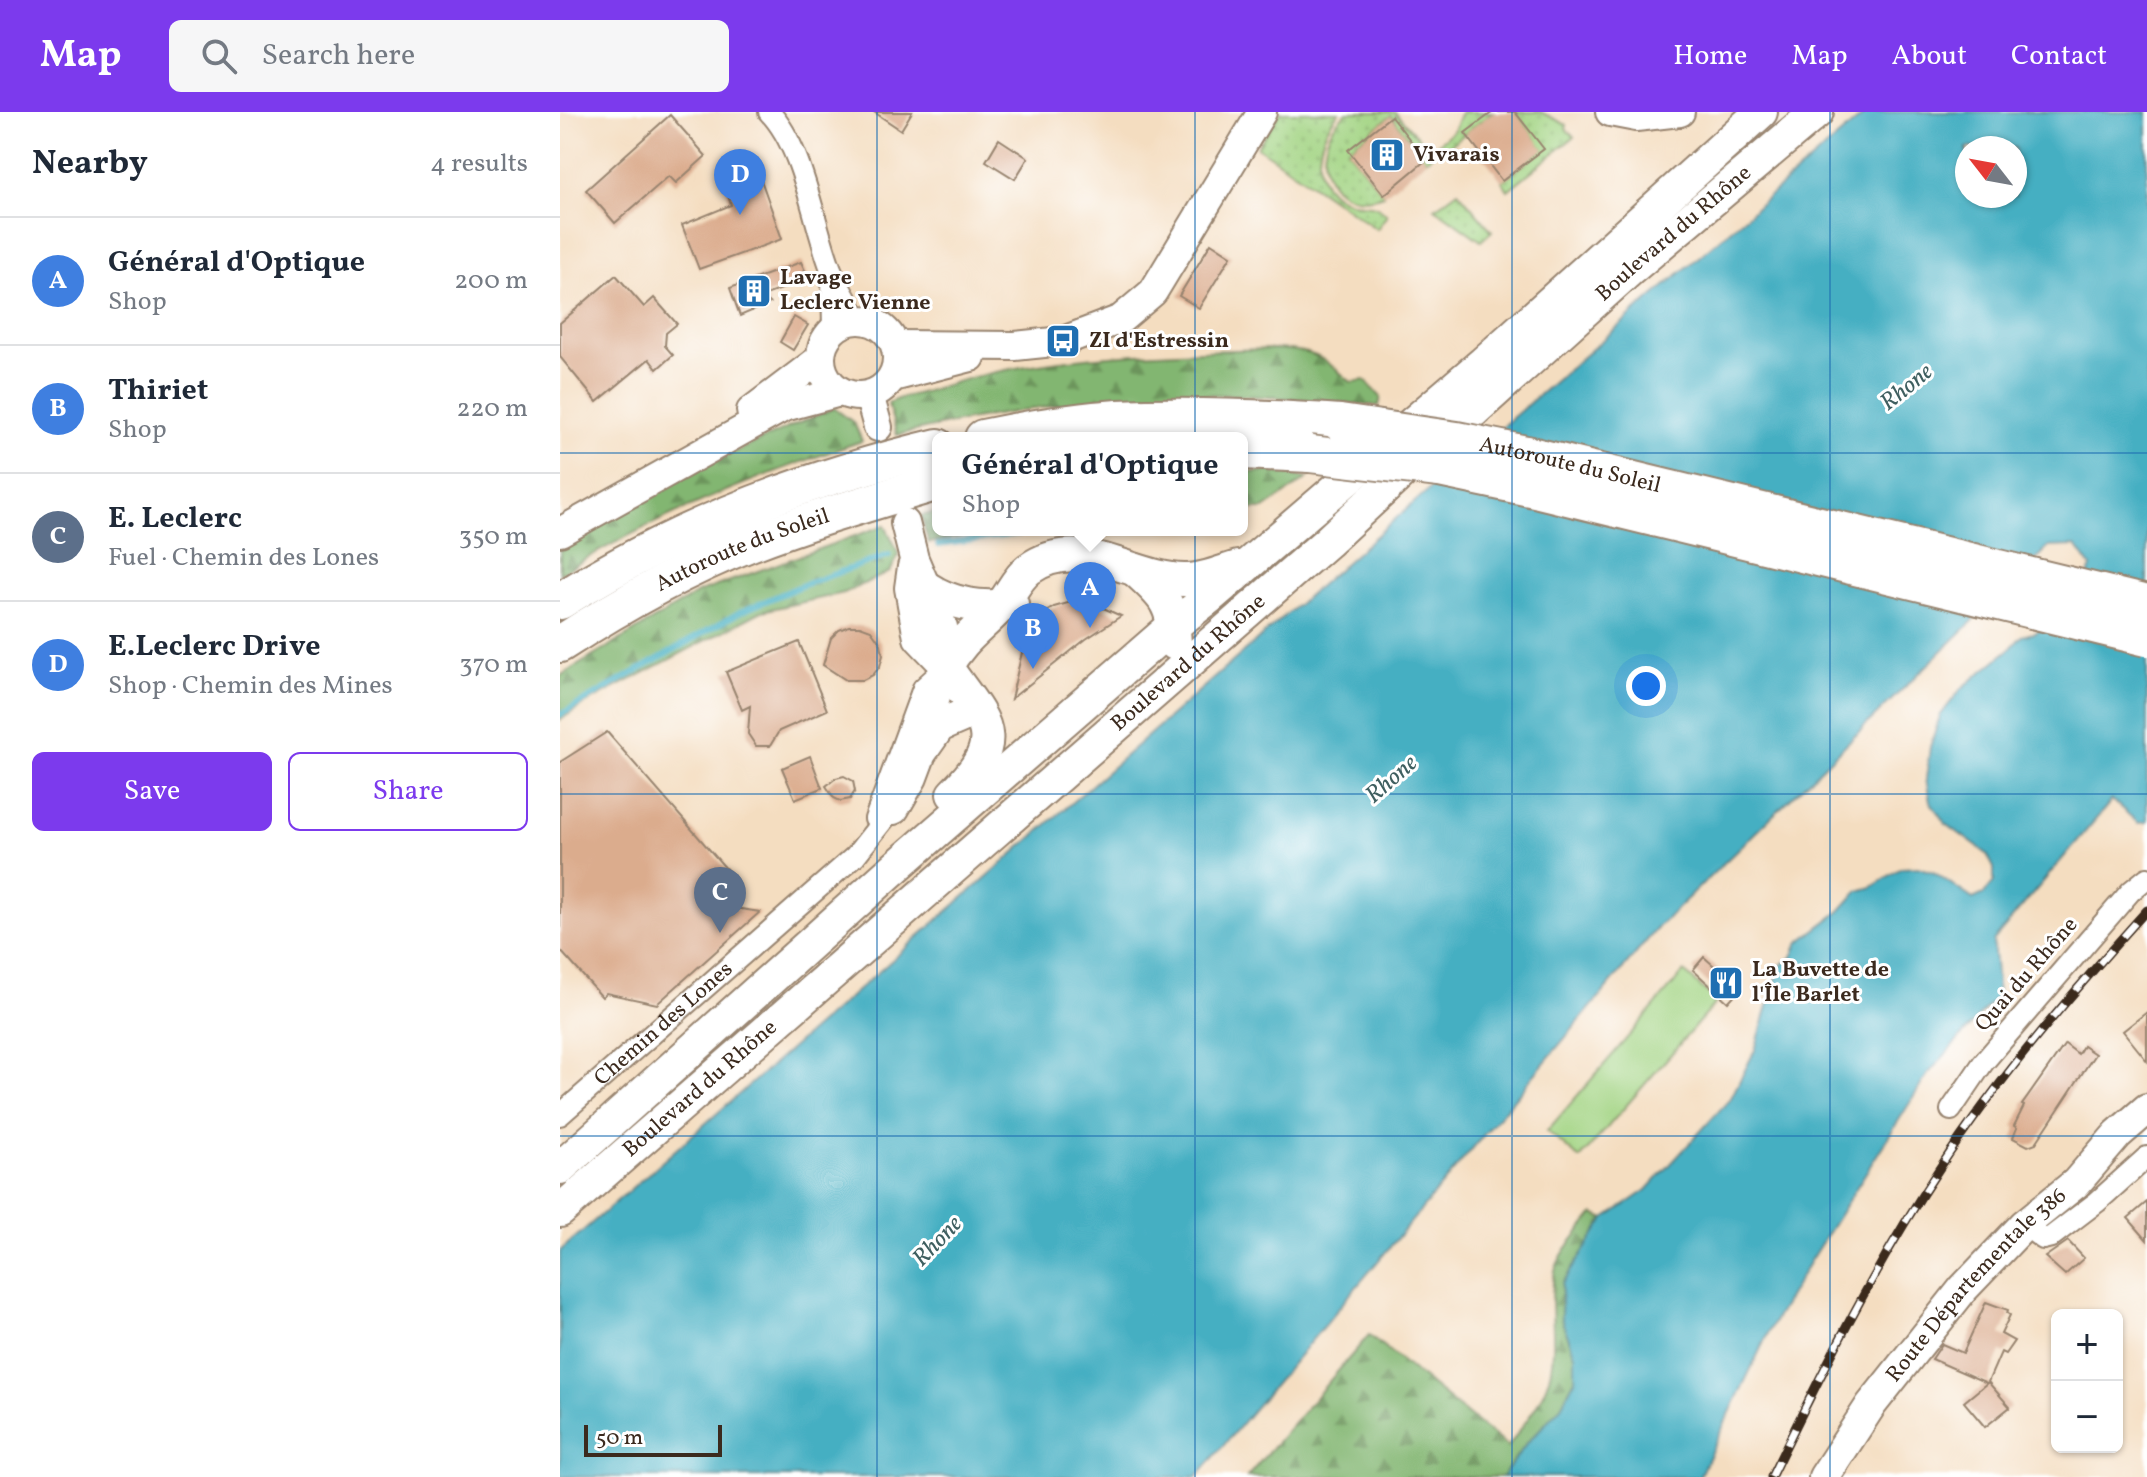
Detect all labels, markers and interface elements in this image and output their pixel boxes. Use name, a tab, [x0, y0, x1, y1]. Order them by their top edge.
search box	[169, 20, 729, 92]
text: Map	[40, 30, 121, 83]
icon: search	[197, 34, 241, 78]
text: Search here	[261, 35, 415, 77]
text: Home	[1673, 37, 1747, 76]
text: Map	[1791, 37, 1847, 76]
text: About	[1891, 37, 1967, 76]
text: Contact	[2011, 37, 2107, 76]
building icon: Vivarais	[1368, 136, 1406, 174]
north arrow	[1955, 136, 2027, 208]
place label: Vivarais	[1413, 140, 1500, 171]
text: Nearby	[32, 141, 148, 188]
text: 4 results	[430, 146, 528, 182]
pin: D	[714, 149, 766, 215]
street label: Boulevard du Rhône	[1589, 158, 1758, 309]
text: Général d'Optique	[108, 242, 365, 284]
text: A	[49, 263, 67, 299]
text: 200 m	[454, 263, 528, 299]
place label: Lavage Leclerc Vienne	[780, 263, 931, 319]
building icon: Lavage Leclerc Vienne	[735, 272, 773, 310]
text: Shop	[108, 284, 167, 320]
bus stop icon: ZI d'Estressin	[1044, 322, 1082, 360]
place label: ZI d'Estressin	[1089, 326, 1229, 357]
water label: Rhone	[1873, 356, 1941, 420]
text: Thiriet	[108, 370, 208, 412]
text: B	[49, 391, 67, 427]
text: 220 m	[456, 391, 528, 427]
text: Shop	[108, 412, 167, 448]
street label: Autoroute du Soleil	[1476, 429, 1664, 502]
popup	[932, 432, 1248, 536]
text: Général d'Optique	[961, 445, 1219, 487]
text: Shop	[961, 487, 1020, 523]
text: E. Leclerc	[108, 498, 242, 540]
street label: Autoroute du Soleil	[650, 501, 833, 600]
text: C	[50, 519, 66, 555]
text: 350 m	[459, 519, 528, 555]
text: Fuel · Chemin des Lones	[108, 540, 379, 576]
pin: A	[1064, 562, 1116, 628]
street label: Boulevard du Rhône	[1104, 587, 1273, 739]
pin: B	[1007, 603, 1059, 669]
text: E.Leclerc Drive	[108, 626, 321, 668]
text: D	[48, 647, 68, 683]
text: 370 m	[459, 647, 528, 683]
your location	[1626, 666, 1666, 706]
text: Shop · Chemin des Mines	[108, 668, 393, 704]
water label: Rhone	[1358, 748, 1426, 812]
button: Save	[32, 752, 272, 831]
button: Share	[288, 752, 528, 831]
pin: C	[694, 867, 746, 933]
street label: Quai du Rhône	[1968, 911, 2086, 1039]
street label: Chemin des Lones	[588, 954, 740, 1093]
place label: La Buvette de l'Île Barlet	[1752, 955, 1889, 1011]
restaurant icon: La Buvette de l'Île Barlet	[1707, 964, 1745, 1002]
street label: Boulevard du Rhône	[616, 1013, 784, 1165]
street label: Route Départementale 386	[1879, 1181, 2074, 1389]
water label: Rhone	[905, 1209, 971, 1275]
map controls	[2051, 1309, 2123, 1453]
button: +	[2051, 1309, 2123, 1381]
button: −	[2051, 1381, 2123, 1453]
scale bar	[584, 1421, 722, 1457]
text: 50 m	[596, 1423, 643, 1454]

